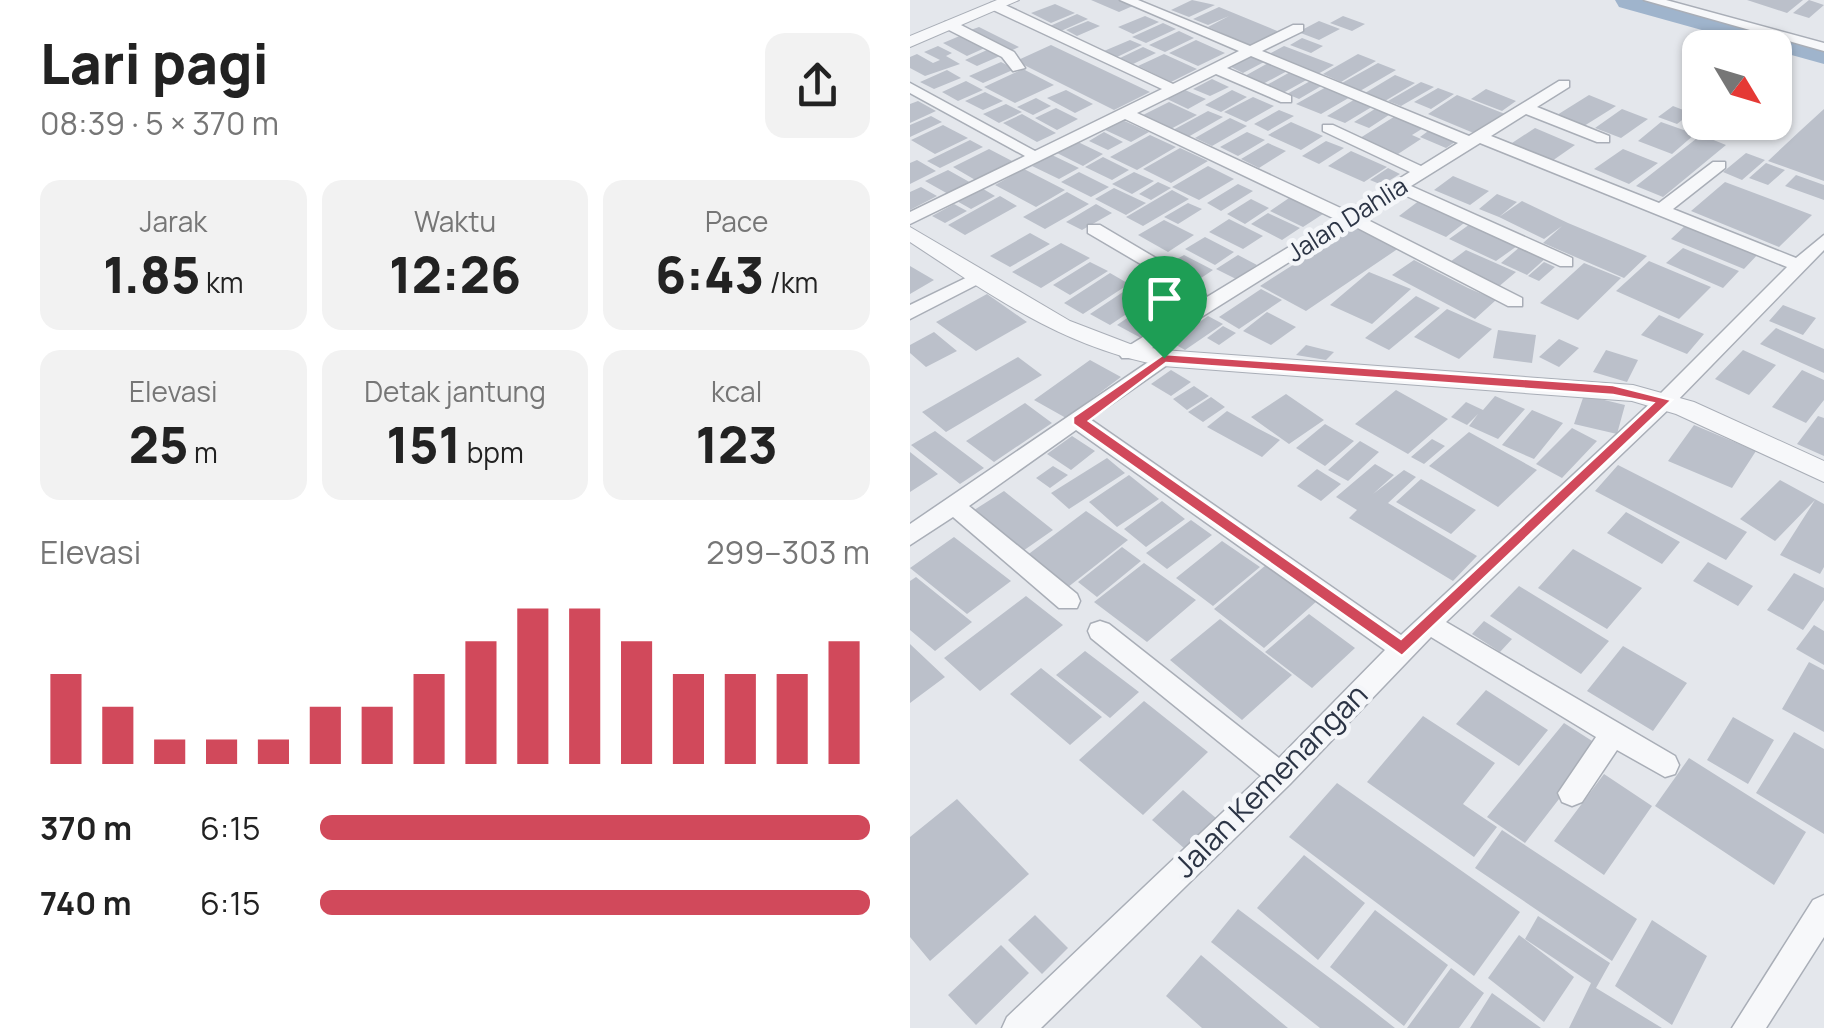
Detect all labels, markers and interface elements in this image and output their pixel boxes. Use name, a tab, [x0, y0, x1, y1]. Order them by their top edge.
text: Lari pagi	[40, 25, 269, 101]
north arrow	[1682, 30, 1792, 140]
map controls	[1682, 30, 1792, 140]
button: share	[765, 33, 870, 138]
text: 08:39 · 5 × 370 m	[40, 101, 279, 145]
street label: Jalan Dahlia	[1280, 168, 1414, 269]
text: Jarak	[140, 202, 207, 240]
text: Waktu	[414, 202, 496, 240]
text: Pace	[705, 202, 768, 240]
text: 1.85	[103, 240, 200, 308]
text: 12:26	[389, 240, 521, 308]
text: 6:43	[655, 240, 764, 308]
pin	[1122, 256, 1207, 359]
text: km	[200, 263, 244, 301]
text: /km	[764, 263, 818, 301]
icon: arrive	[1137, 271, 1192, 326]
text: Elevasi	[129, 372, 218, 410]
text: Detak jantung	[364, 372, 546, 410]
text: kcal	[711, 372, 762, 410]
text: 25	[129, 410, 188, 478]
text: 151	[386, 410, 461, 478]
text: 123	[695, 410, 778, 478]
text: m	[188, 433, 218, 471]
text: bpm	[461, 433, 524, 471]
text: Elevasi	[40, 530, 141, 574]
text: 299–303 m	[706, 530, 870, 574]
street label: Jalan Kemenangan	[1164, 674, 1376, 886]
text: 370 m	[40, 806, 132, 850]
text: 6:15	[200, 806, 260, 850]
text: 740 m	[40, 881, 132, 925]
text: 6:15	[200, 881, 260, 925]

